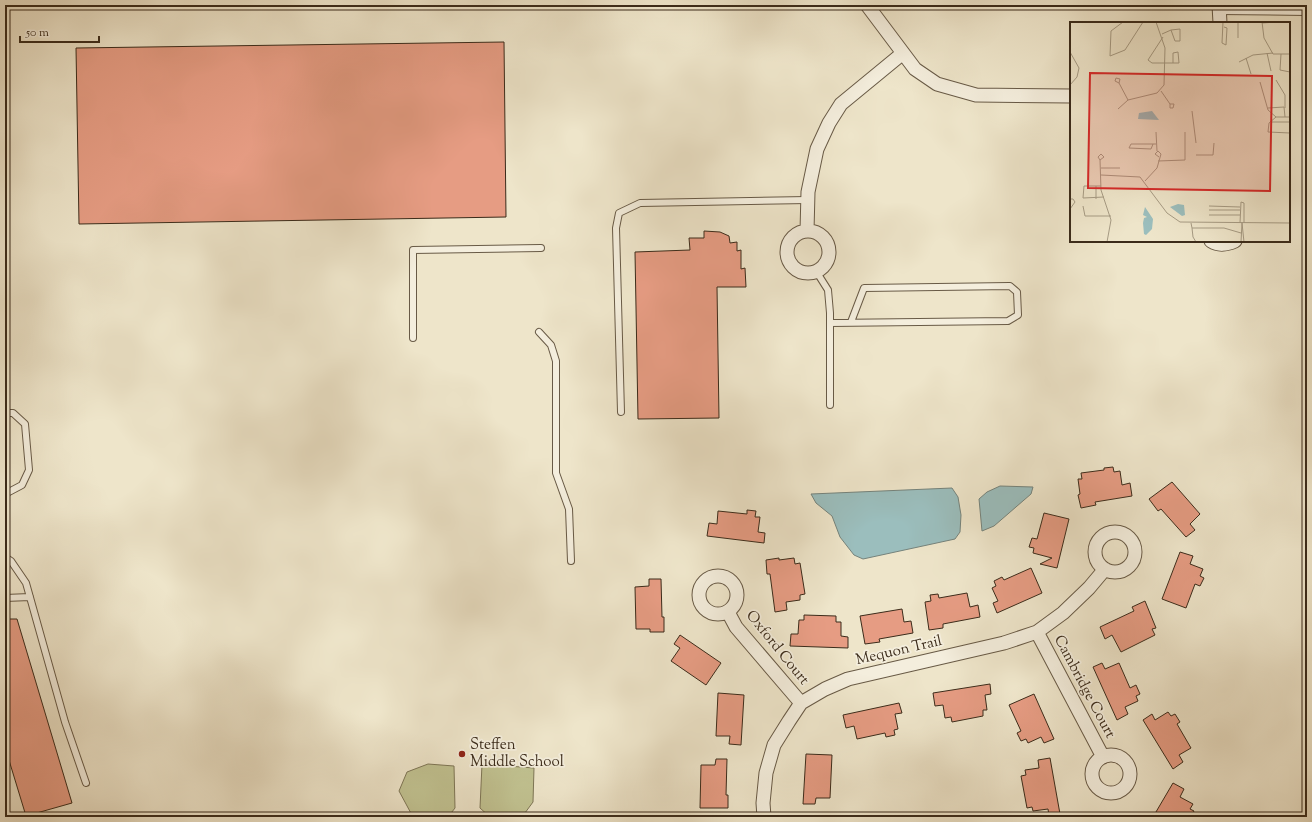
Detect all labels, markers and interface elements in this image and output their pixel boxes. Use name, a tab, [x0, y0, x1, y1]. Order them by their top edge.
scale bar	[20, 18, 99, 44]
inset map	[1070, 22, 1290, 242]
text: 50 m	[25, 24, 49, 42]
street label: Oxford Court	[740, 606, 814, 690]
street label: Mequon Trail	[854, 631, 944, 671]
street label: Cambridge Court	[1048, 632, 1120, 742]
place label: Steffen Middle School	[470, 735, 564, 773]
marker: Steffen Middle School	[457, 749, 467, 759]

